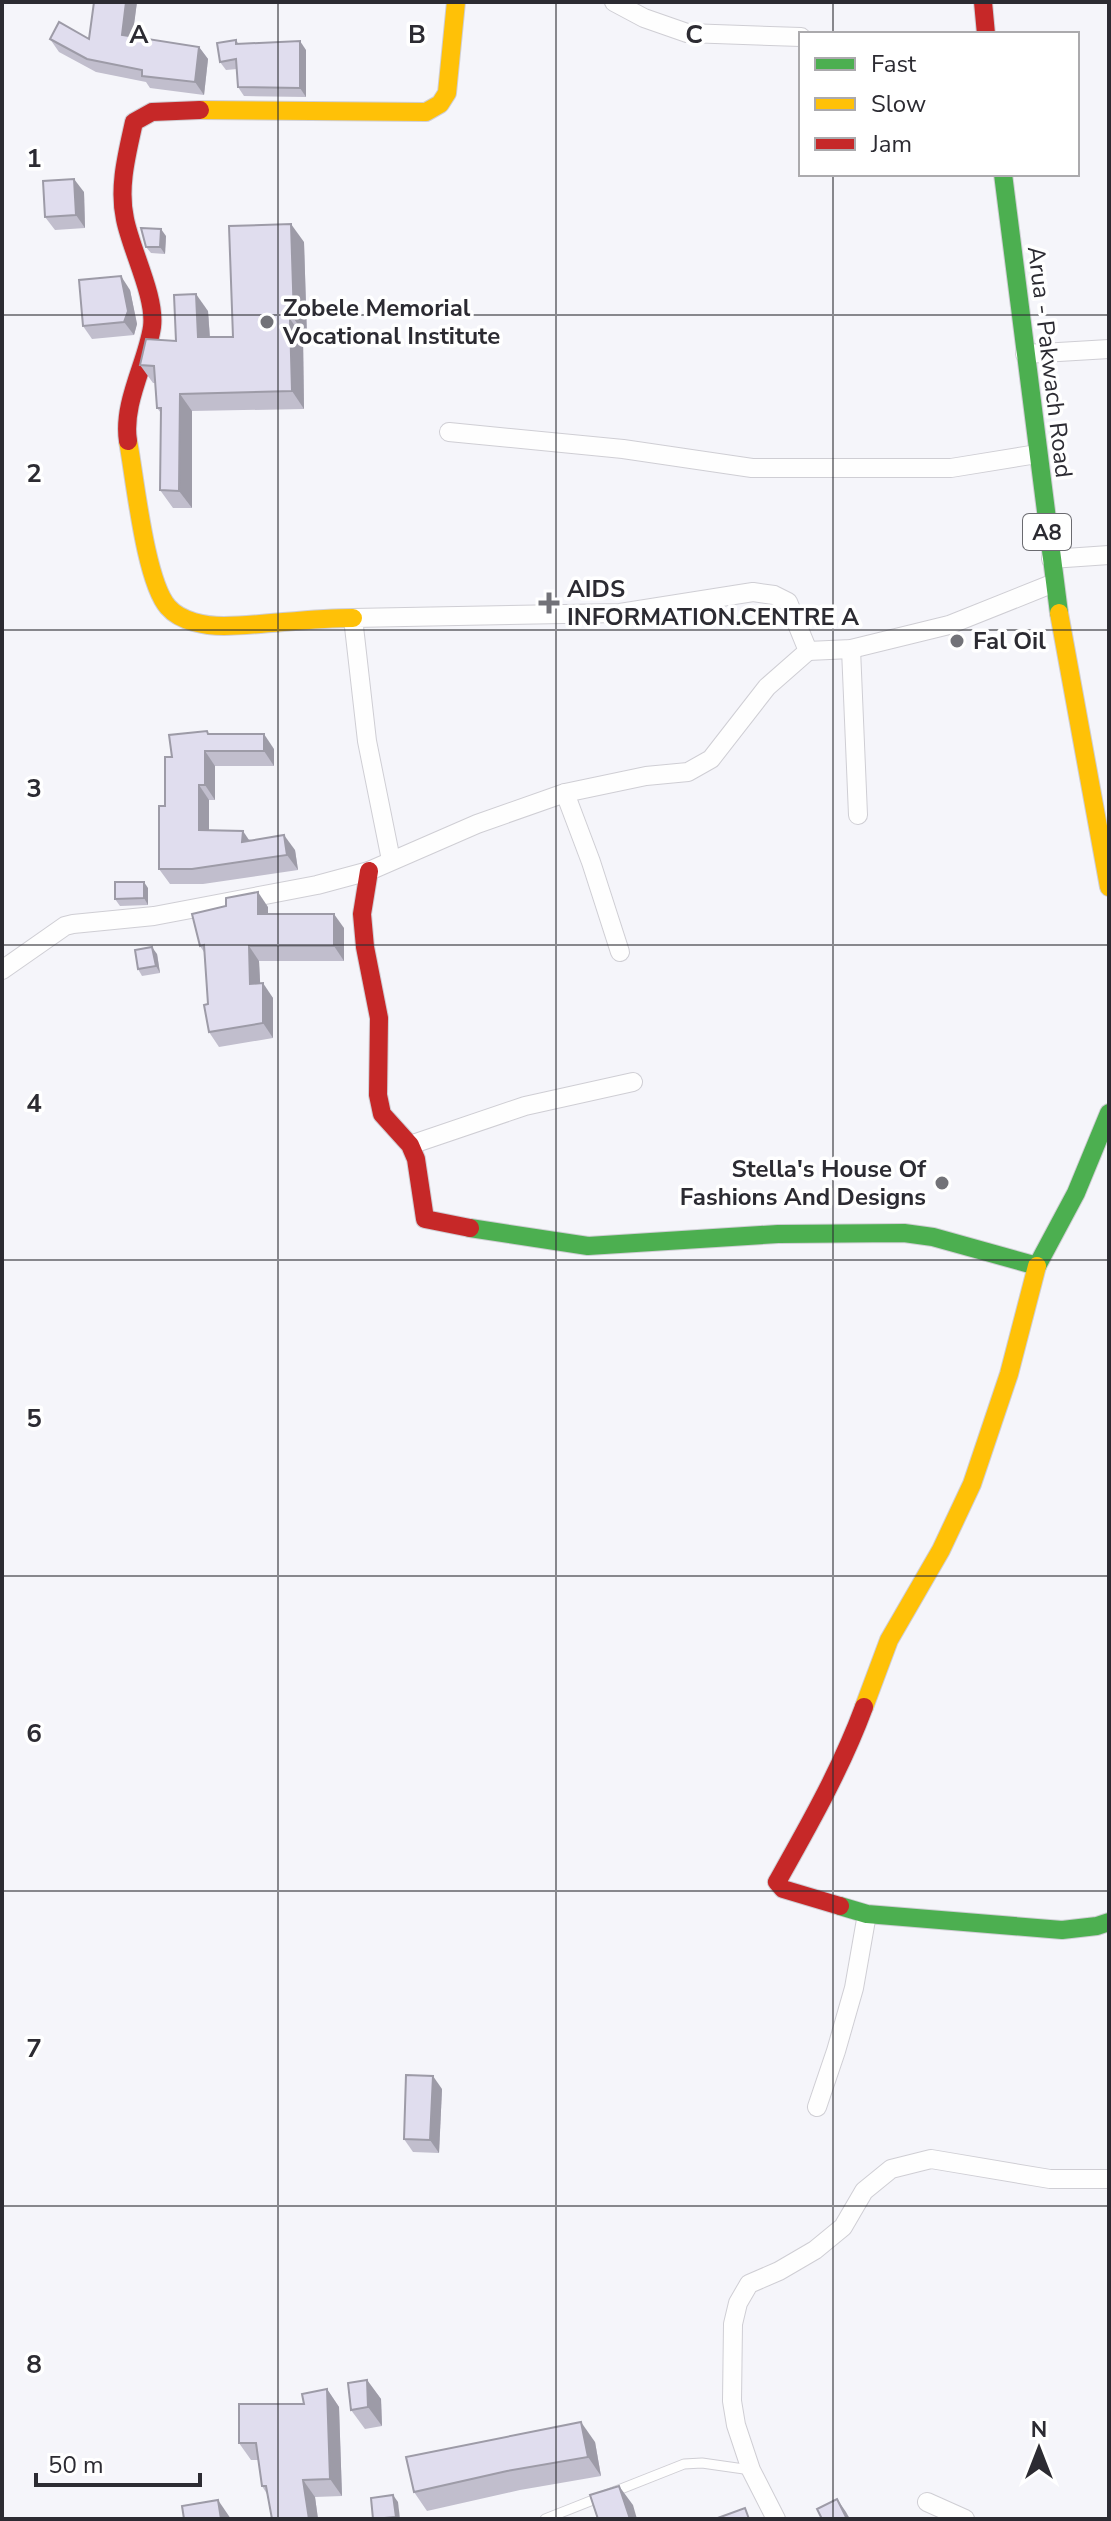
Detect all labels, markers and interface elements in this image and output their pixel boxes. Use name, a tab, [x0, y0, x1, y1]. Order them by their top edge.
text: A	[129, 17, 149, 52]
text: B	[408, 17, 426, 52]
text: C	[685, 17, 703, 52]
legend	[799, 32, 1079, 176]
text: Fast	[871, 48, 917, 80]
text: Slow	[871, 88, 926, 120]
text: Jam	[870, 128, 912, 160]
text: 1	[26, 141, 42, 176]
street label: Arua - Pakwach Road	[1020, 244, 1080, 480]
place label: Zobele Memorial Vocational Institute	[282, 292, 500, 352]
marker: Zobele Memorial Vocational Institute	[258, 313, 276, 331]
text: 2	[26, 456, 42, 491]
road number: A8	[1023, 514, 1071, 550]
place label: AIDS INFORMATION.CENTRE A	[567, 573, 859, 633]
marker: AIDS INFORMATION.CENTRE A	[538, 592, 560, 614]
place label: Fal Oil	[973, 625, 1046, 657]
marker: Fal Oil	[948, 632, 966, 650]
text: 3	[26, 771, 42, 806]
text: 4	[26, 1086, 42, 1121]
place label: Stella's House Of Fashions And Designs	[680, 1153, 927, 1213]
marker: Stella's House Of Fashions And Designs	[933, 1174, 951, 1192]
text: 5	[26, 1401, 42, 1436]
text: 6	[26, 1716, 42, 1751]
text: 7	[26, 2031, 42, 2066]
text: 8	[26, 2347, 42, 2382]
north arrow	[999, 2409, 1079, 2489]
text: N	[1031, 2415, 1047, 2445]
scale bar	[36, 2437, 200, 2487]
text: 50 m	[48, 2449, 104, 2481]

